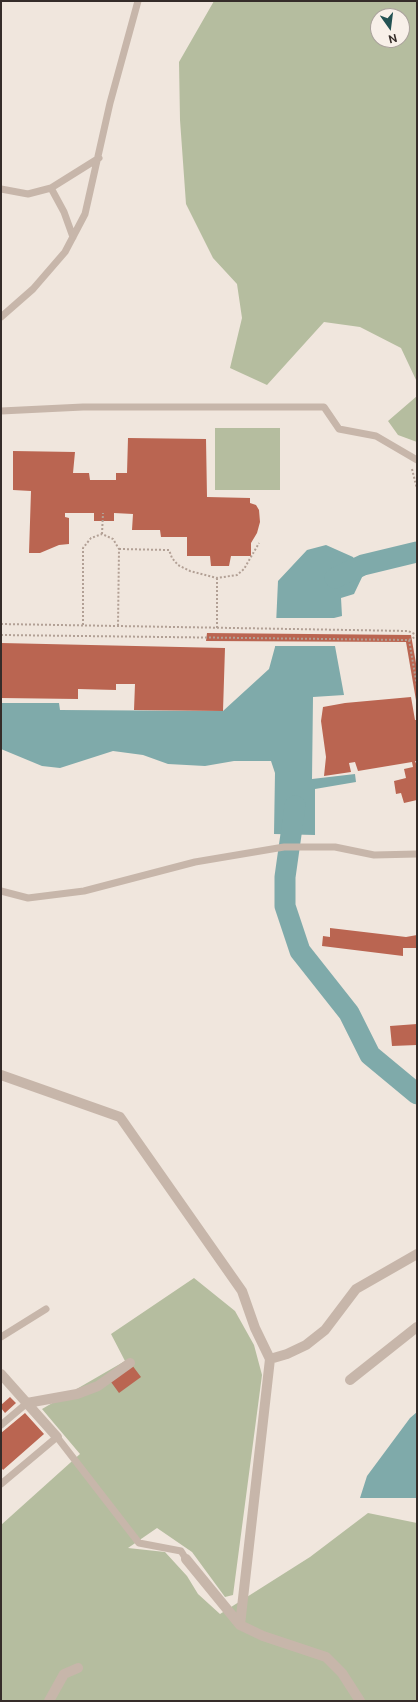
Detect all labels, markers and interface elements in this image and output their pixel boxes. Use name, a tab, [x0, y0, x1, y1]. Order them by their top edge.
north arrow	[370, 8, 410, 48]
text: N	[387, 32, 398, 46]

